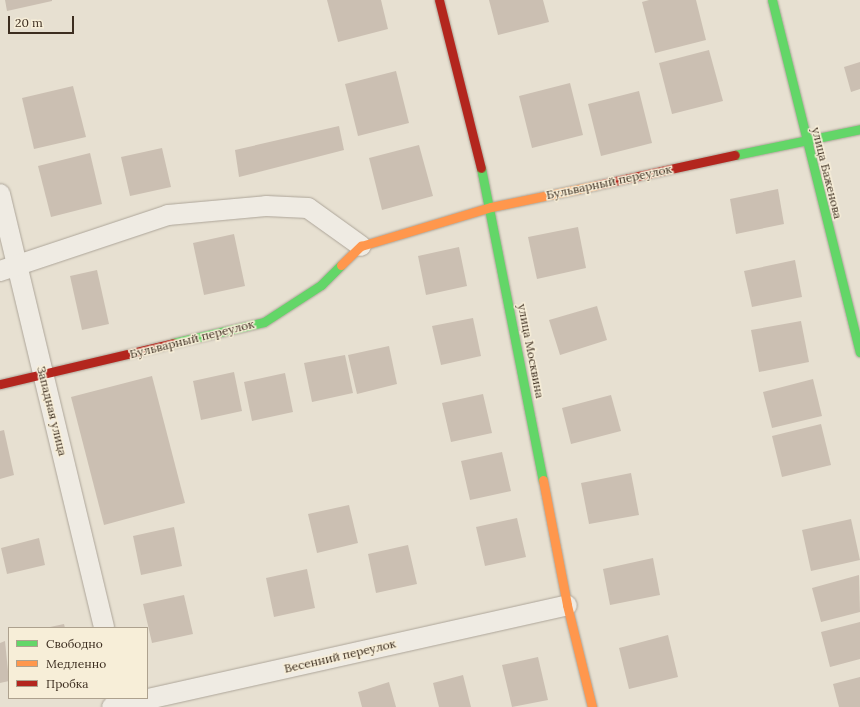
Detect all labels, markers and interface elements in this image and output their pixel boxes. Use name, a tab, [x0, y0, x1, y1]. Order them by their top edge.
scale bar	[10, 8, 76, 34]
text: 20 m	[15, 15, 43, 30]
street label: улица Баженова	[809, 126, 845, 220]
street label: Бульварный переулок	[545, 162, 673, 202]
street label: улица Москвина	[515, 303, 547, 399]
street label: Бульварный переулок	[128, 317, 256, 361]
street label: Западная улица	[34, 365, 70, 457]
legend	[8, 627, 148, 699]
text: Свободно	[46, 636, 103, 651]
street label: Весенний переулок	[283, 636, 397, 676]
text: Медленно	[46, 656, 106, 671]
text: Пробка	[46, 676, 88, 691]

